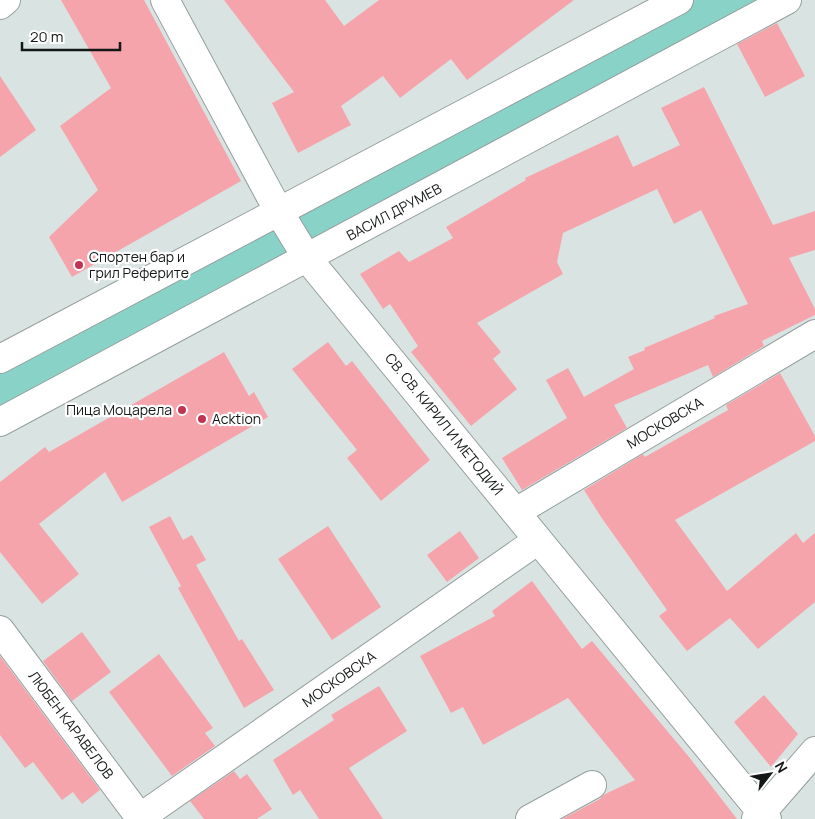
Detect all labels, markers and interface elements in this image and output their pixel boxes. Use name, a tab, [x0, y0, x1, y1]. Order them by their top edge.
scale bar	[22, 20, 120, 52]
text: 20 m	[30, 26, 63, 47]
street label: ВАСИЛ ДРУМЕВ	[343, 178, 445, 245]
place label: Спортен бар и грил Реферите	[89, 247, 189, 282]
marker: Спортен бар и грил Реферите	[73, 259, 85, 271]
street label: СВ. СВ. КИРИЛ И МЕТОДИЙ	[381, 349, 508, 499]
street label: МОСКОВСКА	[623, 392, 706, 453]
place label: Пица Моцарела	[66, 400, 172, 419]
marker: Пица Моцарела	[176, 404, 188, 416]
place label: Acktion	[212, 409, 261, 428]
marker: Acktion	[196, 413, 208, 425]
street label: МОСКОВСКА	[298, 646, 379, 711]
street label: ЛЮБЕН КАРАВЕЛОВ	[24, 667, 119, 783]
north arrow	[745, 749, 795, 799]
text: N	[771, 758, 792, 776]

